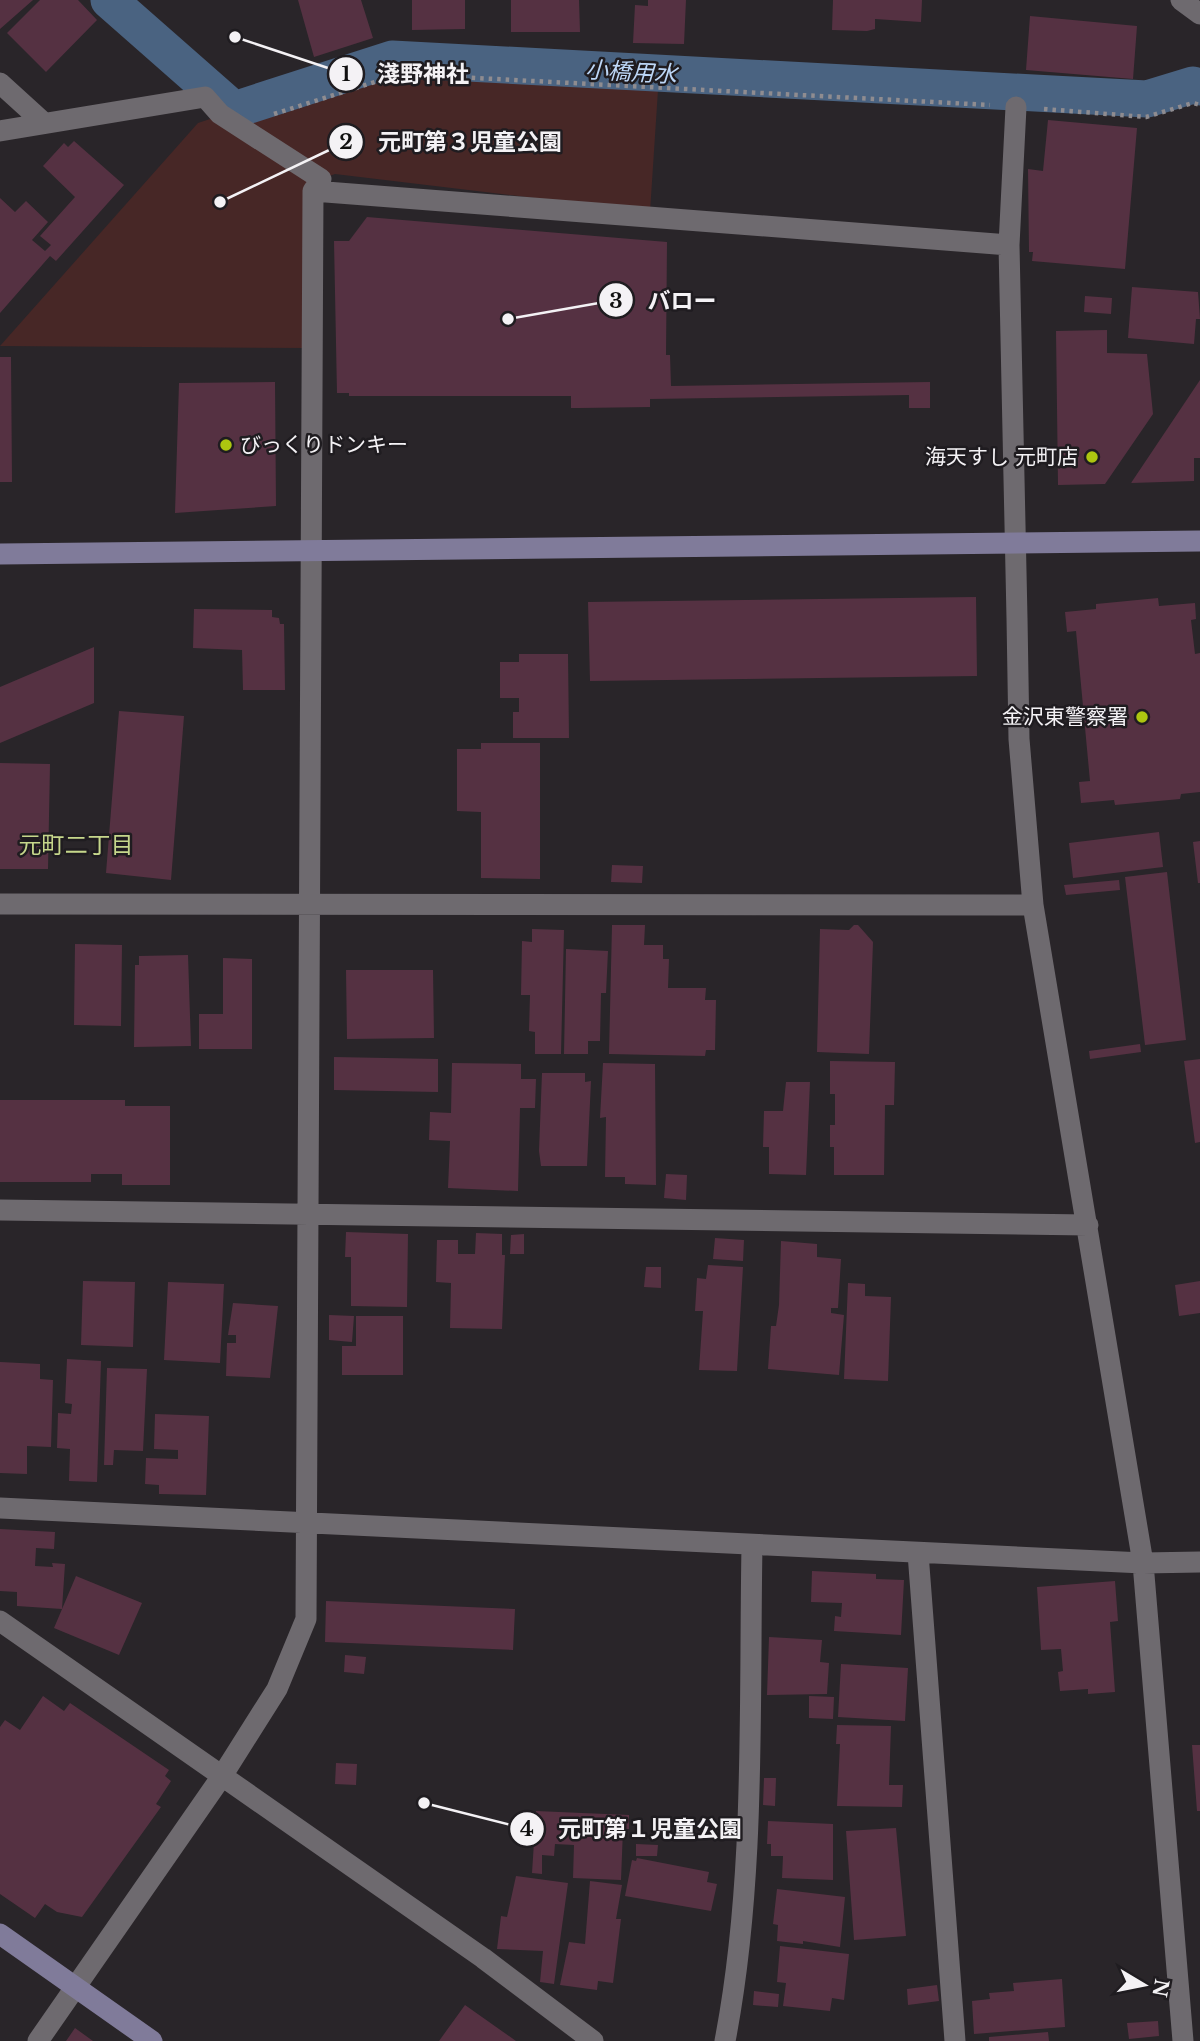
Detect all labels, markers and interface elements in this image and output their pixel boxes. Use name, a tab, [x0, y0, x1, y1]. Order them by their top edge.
callout: 淺野神社	[328, 52, 483, 96]
water label: 小橋用水	[584, 56, 681, 89]
text: 淺野神社	[377, 60, 469, 88]
text: 1	[341, 61, 351, 87]
callout: 元町第３児童公園	[329, 120, 576, 164]
text: 元町第３児童公園	[378, 128, 562, 156]
text: 2	[339, 129, 353, 155]
callout: バロー	[599, 278, 731, 322]
text: バロー	[648, 287, 717, 315]
text: 3	[609, 288, 623, 314]
place label: びっくりドンキー	[240, 432, 408, 458]
marker: びっくりドンキー	[218, 437, 234, 453]
place label: 海天すし 元町店	[925, 444, 1078, 470]
marker: 海天すし 元町店	[1084, 449, 1100, 465]
place label: 金沢東警察署	[1002, 704, 1128, 730]
marker: 金沢東警察署	[1134, 709, 1150, 725]
district label: 元町二丁目	[19, 831, 134, 859]
callout: 元町第１児童公園	[509, 1807, 756, 1851]
text: 元町第１児童公園	[558, 1815, 742, 1843]
text: 4	[520, 1816, 534, 1842]
north arrow	[1109, 1950, 1179, 2020]
text: N	[1147, 1977, 1173, 1999]

